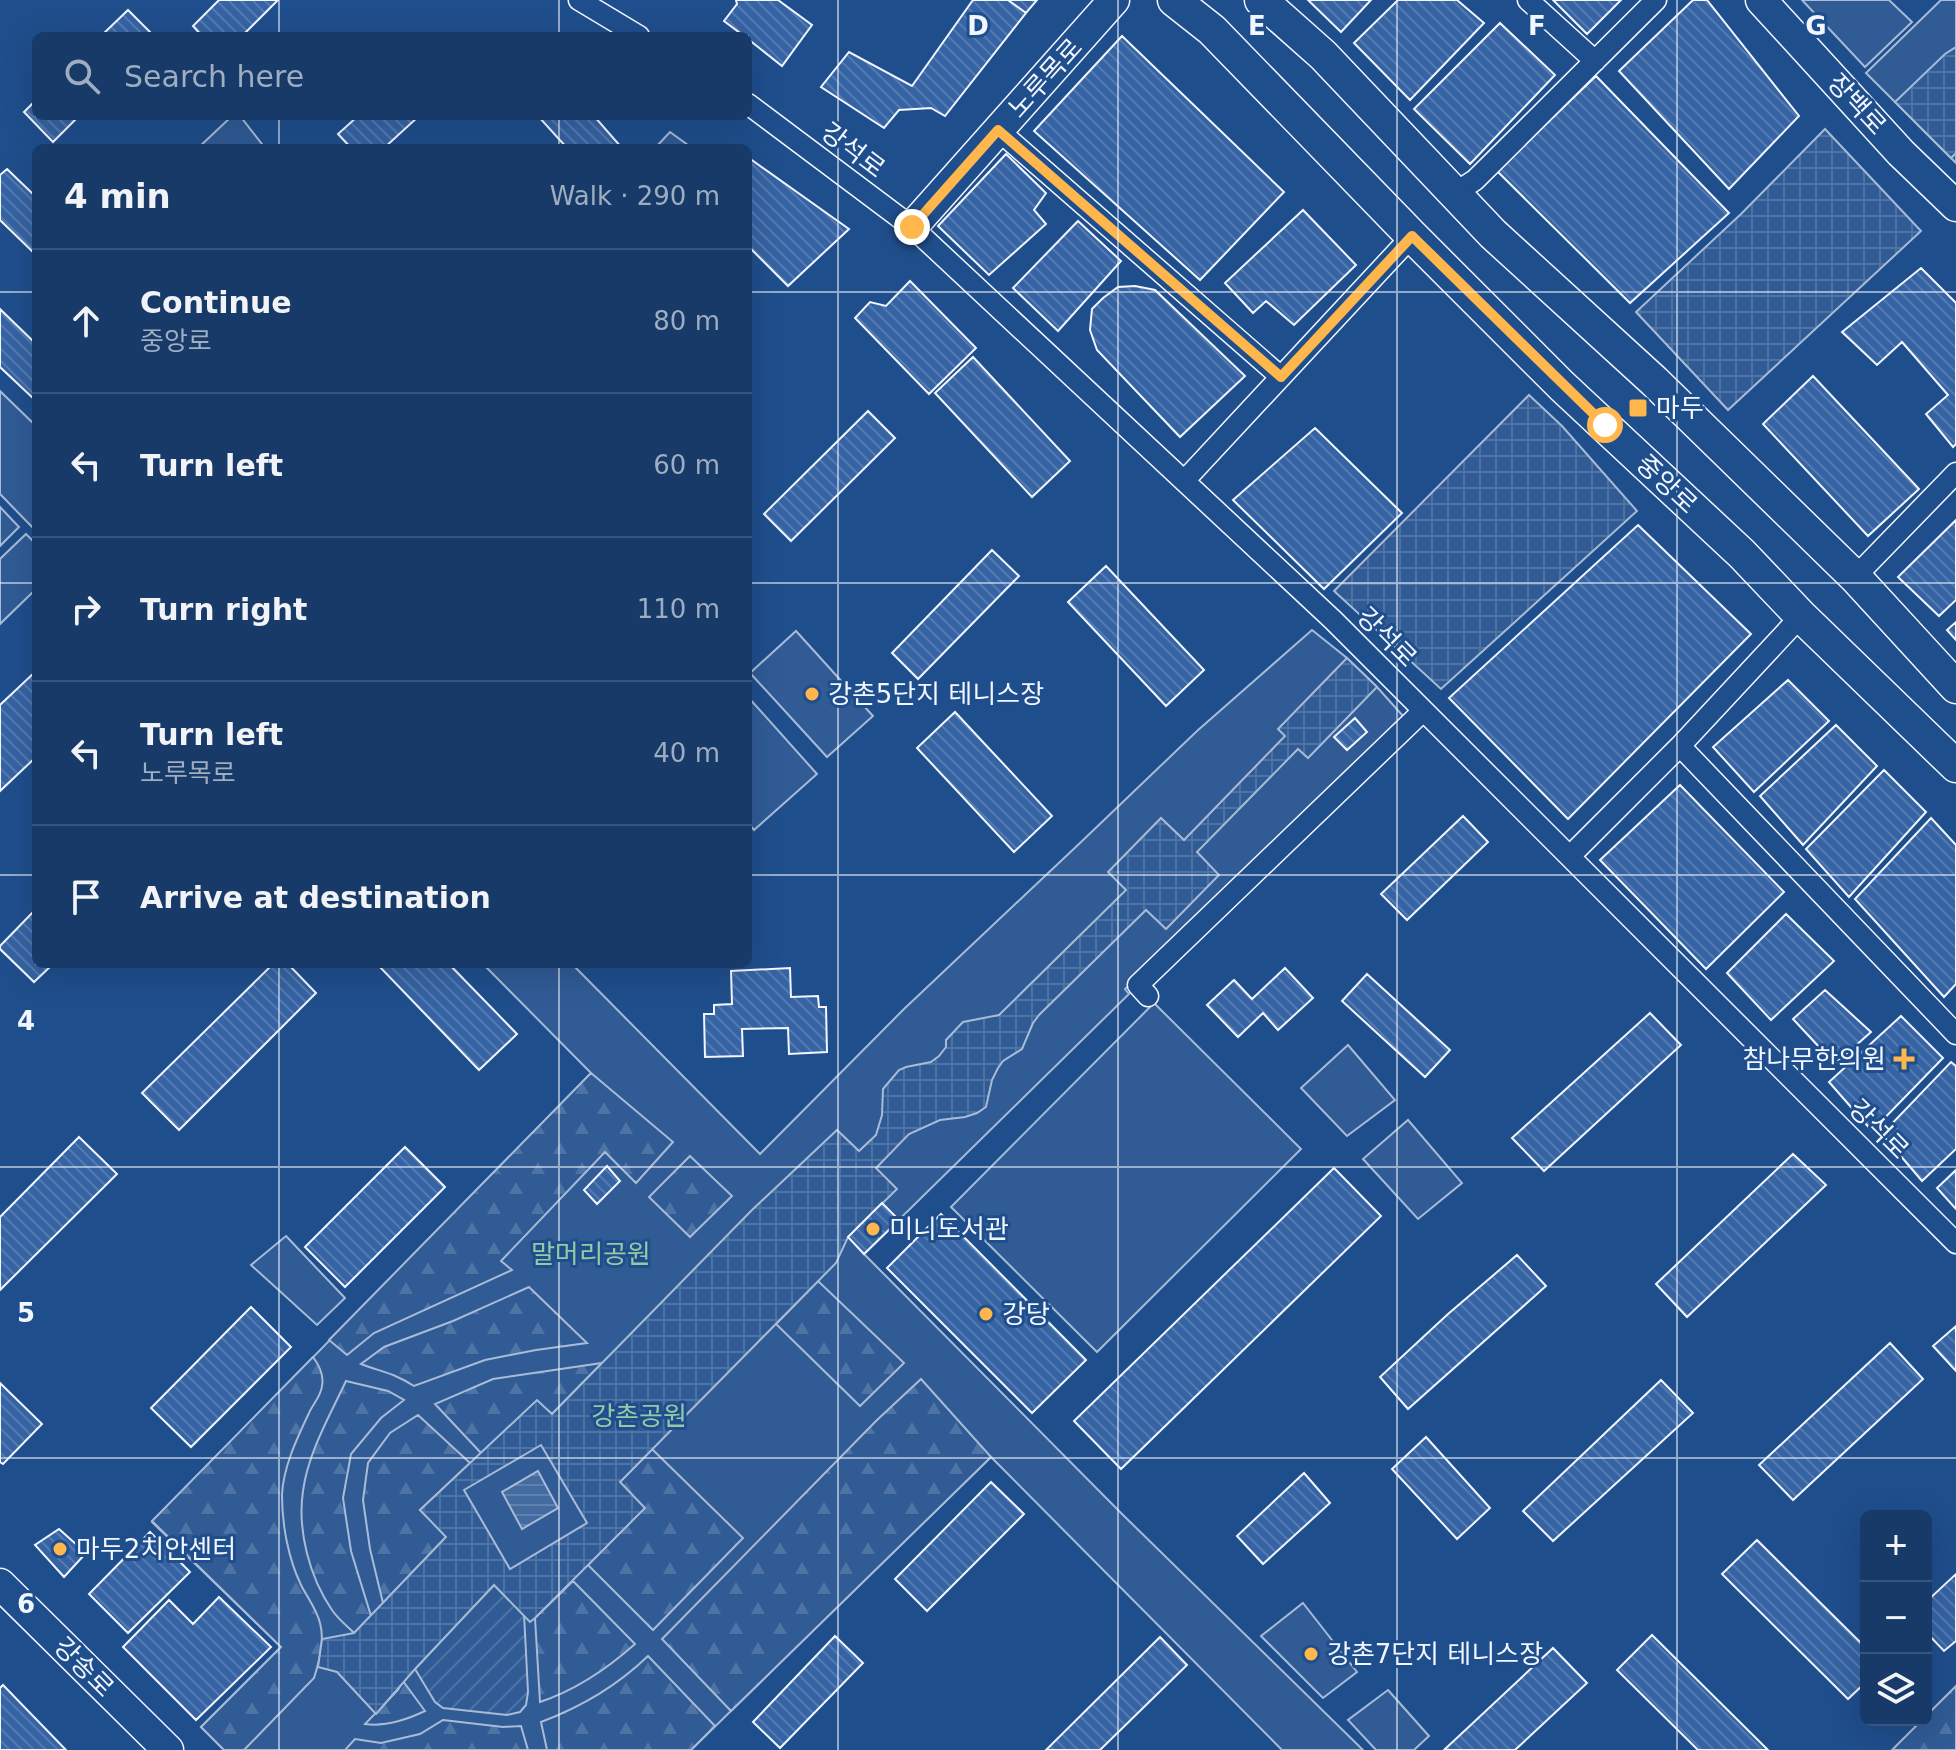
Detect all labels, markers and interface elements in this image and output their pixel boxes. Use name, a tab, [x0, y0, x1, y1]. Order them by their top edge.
text: D	[967, 11, 989, 41]
text: E	[1248, 11, 1266, 41]
text: F	[1528, 11, 1546, 41]
text: G	[1805, 11, 1827, 41]
search box	[32, 32, 752, 120]
street label: 노루목로	[1002, 32, 1088, 124]
icon: search	[60, 54, 104, 98]
text: Search here	[124, 59, 304, 94]
street label: 장백로	[1822, 68, 1892, 140]
street label: 강석로	[815, 116, 891, 184]
text: 4 min	[64, 176, 171, 216]
text: Walk · 290 m	[550, 181, 720, 211]
route end	[894, 209, 930, 245]
text: Continue	[140, 285, 292, 320]
icon: ahead	[64, 299, 108, 343]
text: 80 m	[653, 306, 720, 336]
text: 중앙로	[140, 326, 212, 356]
place label: 마두	[1656, 393, 1704, 423]
marker: 마두	[1627, 397, 1649, 419]
route start	[1587, 407, 1623, 443]
icon: left	[64, 443, 108, 487]
text: Turn left	[140, 448, 283, 483]
street label: 중앙로	[1631, 449, 1703, 519]
text: 60 m	[653, 450, 720, 480]
icon: right	[64, 587, 108, 631]
text: Turn right	[140, 592, 307, 627]
text: 110 m	[637, 594, 720, 624]
street label: 강석로	[1351, 601, 1423, 673]
place label: 강촌5단지 테니스장	[828, 679, 1044, 709]
marker: 강촌5단지 테니스장	[803, 685, 821, 703]
text: Turn left	[140, 717, 283, 752]
icon: left	[64, 731, 108, 775]
text: 40 m	[653, 738, 720, 768]
text: 노루목로	[140, 758, 236, 788]
icon: arrive	[64, 875, 108, 919]
text: Arrive at destination	[140, 880, 491, 915]
text: 4	[17, 1006, 35, 1036]
place label: 참나무한의원	[1742, 1044, 1886, 1074]
marker: 참나무한의원	[1893, 1048, 1915, 1070]
street label: 강석로	[1843, 1093, 1915, 1165]
place label: 미니도서관	[889, 1214, 1009, 1244]
marker: 미니도서관	[864, 1220, 882, 1238]
park label: 말머리공원	[531, 1239, 651, 1269]
text: 5	[17, 1298, 35, 1328]
place label: 강당	[1002, 1299, 1050, 1329]
marker: 강당	[977, 1305, 995, 1323]
park label: 강촌공원	[591, 1401, 687, 1431]
map controls	[1860, 1510, 1932, 1726]
button: +	[1860, 1510, 1932, 1582]
place label: 마두2치안센터	[76, 1534, 236, 1564]
marker: 마두2치안센터	[51, 1540, 69, 1558]
button: −	[1860, 1582, 1932, 1654]
text: 6	[17, 1589, 35, 1619]
street label: 강송로	[48, 1631, 120, 1703]
place label: 강촌7단지 테니스장	[1327, 1639, 1543, 1669]
marker: 강촌7단지 테니스장	[1302, 1645, 1320, 1663]
button: layers	[1860, 1654, 1932, 1726]

